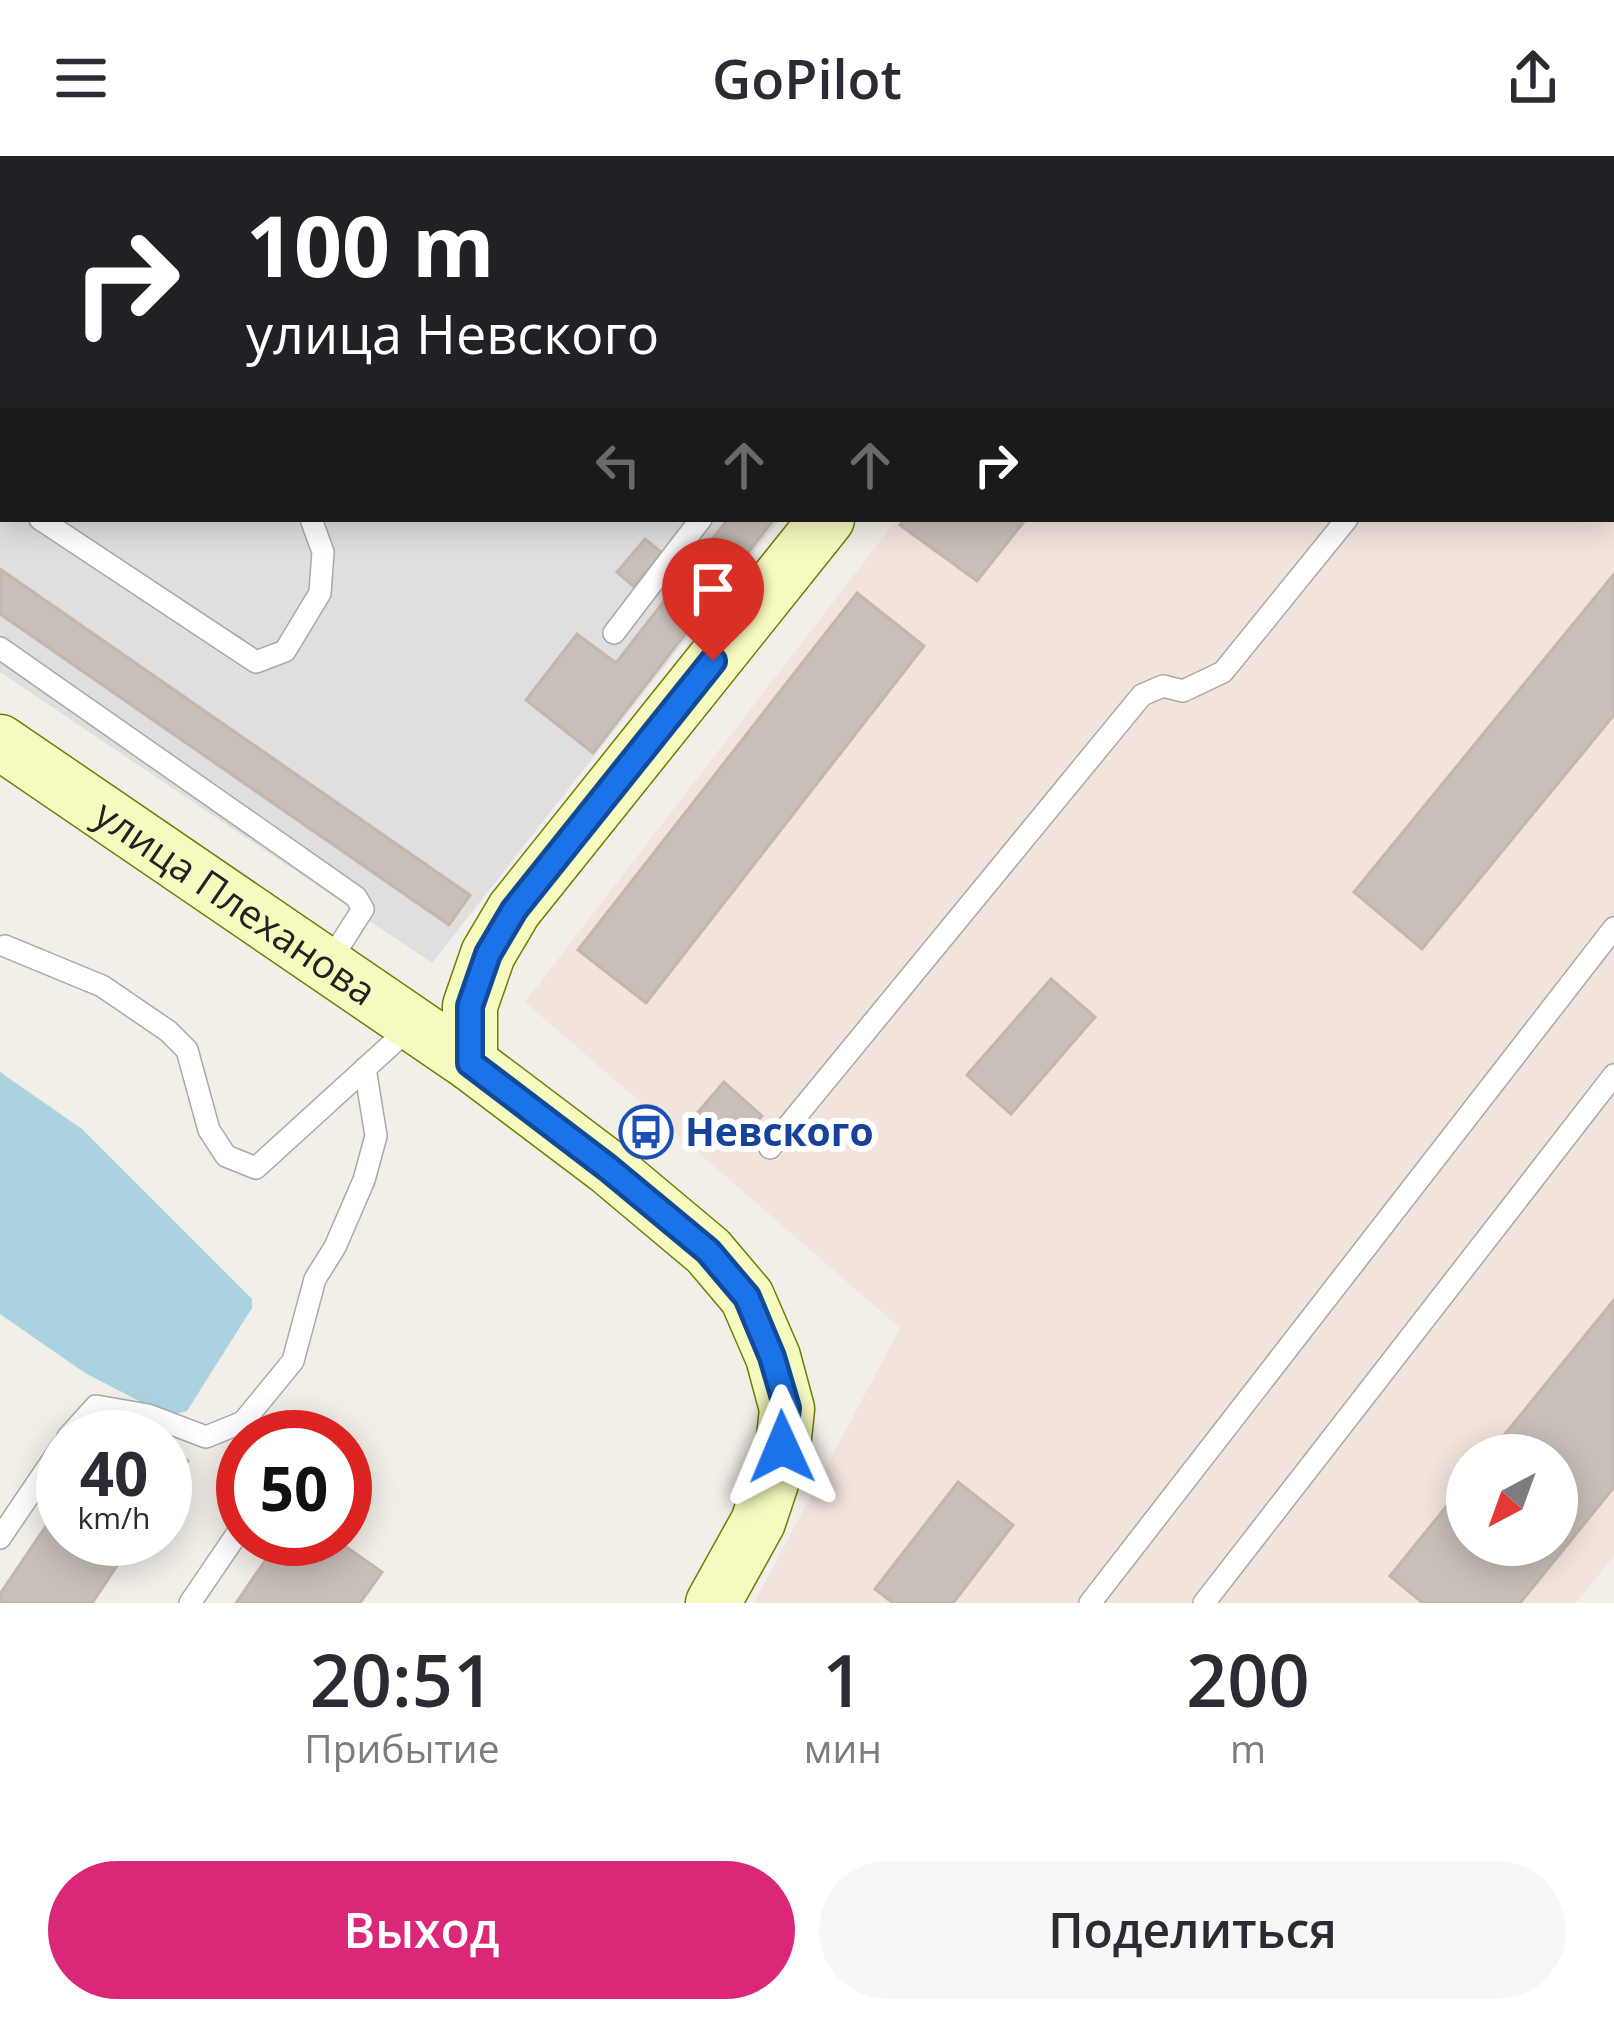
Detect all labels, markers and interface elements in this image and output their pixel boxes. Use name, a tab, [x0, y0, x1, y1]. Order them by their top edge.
text: GoPilot	[712, 41, 902, 115]
icon: menu	[48, 45, 114, 111]
icon: share	[1500, 45, 1566, 111]
text: 100 m	[246, 187, 494, 302]
icon: right	[48, 204, 204, 360]
text: улица Невского	[246, 296, 659, 370]
icon: left	[585, 432, 651, 498]
icon: ahead	[711, 432, 777, 498]
icon: ahead	[837, 432, 903, 498]
icon: right	[963, 432, 1029, 498]
pin	[662, 538, 764, 661]
icon: arrive	[680, 556, 746, 622]
street label: улица Плеханова	[85, 787, 387, 1016]
bus stop icon: Невского	[618, 1104, 674, 1160]
place label: Невского	[685, 1104, 874, 1157]
position arrow	[719, 1384, 845, 1510]
speed limit sign: 50	[216, 1410, 372, 1566]
text: 40	[80, 1432, 148, 1514]
north arrow	[1446, 1434, 1578, 1566]
map controls	[1446, 1434, 1578, 1566]
text: km/h	[78, 1497, 150, 1538]
text: 20:51	[310, 1630, 494, 1728]
text: 1	[822, 1630, 863, 1728]
text: 200	[1186, 1630, 1310, 1728]
text: Прибытие	[304, 1721, 500, 1774]
text: мин	[804, 1721, 882, 1774]
text: m	[1230, 1721, 1266, 1774]
button: Выход	[48, 1861, 795, 1999]
button: Поделиться	[819, 1861, 1566, 1999]

